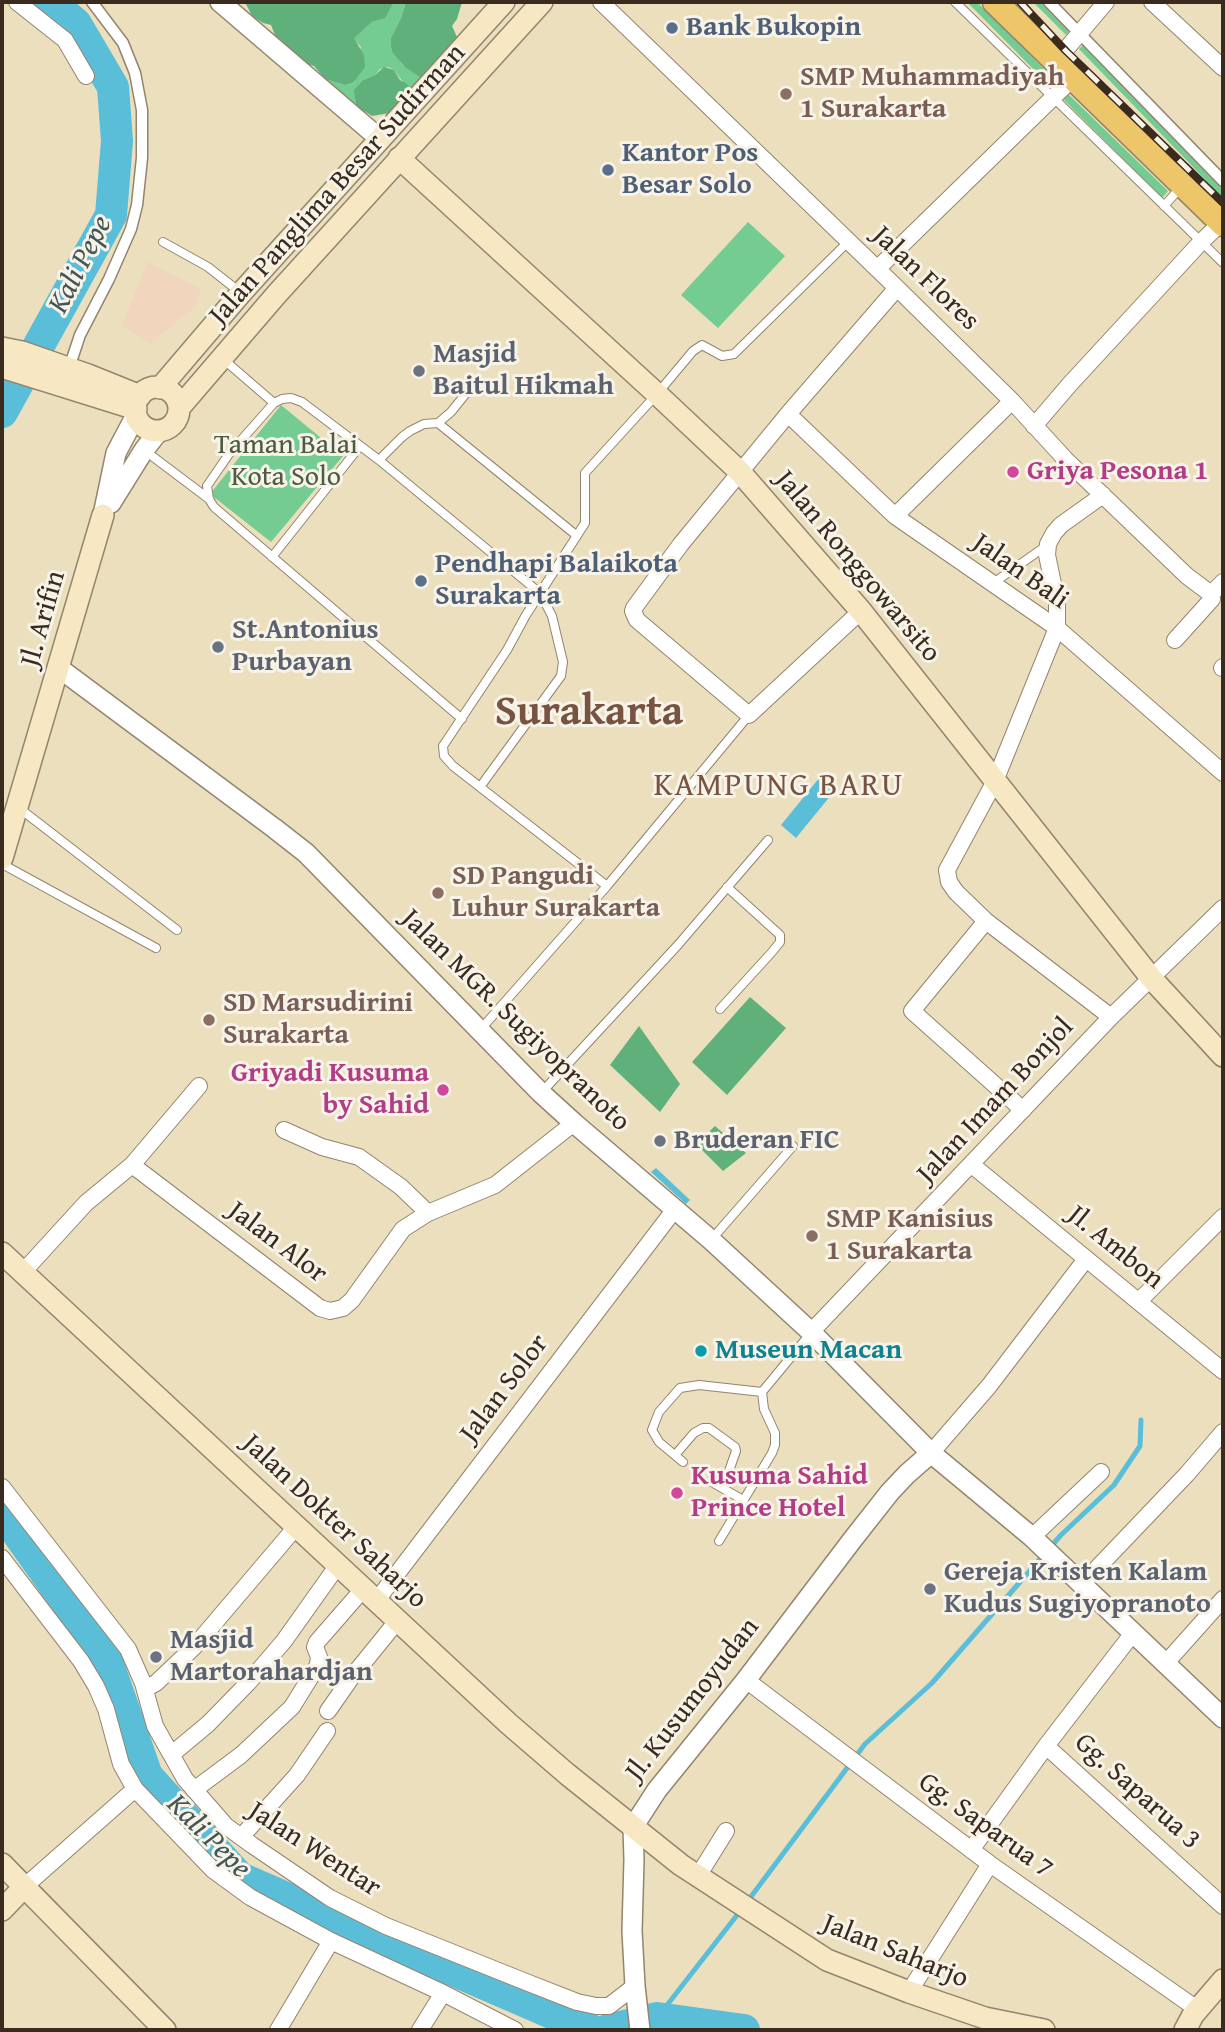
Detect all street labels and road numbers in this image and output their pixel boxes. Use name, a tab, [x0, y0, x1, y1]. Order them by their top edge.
street label: Jalan Panglima Besar Sudirman	[203, 37, 473, 333]
street label: Jalan Flores	[864, 220, 986, 338]
street label: Jalan Ronggowarsito	[767, 464, 947, 670]
street label: Jalan Bali	[965, 527, 1075, 617]
street label: Jl. Arifin	[14, 567, 74, 671]
street label: Jalan MGR. Sugiyopranoto	[393, 903, 637, 1139]
street label: Jalan Imam Bonjol	[911, 1011, 1081, 1191]
street label: Jalan Alor	[221, 1195, 333, 1291]
street label: Jl. Ambon	[1060, 1199, 1170, 1297]
street label: Jalan Solor	[453, 1328, 557, 1450]
street label: Jalan Dokter Saharjo	[235, 1428, 433, 1616]
street label: Jl. Kusumoyudan	[619, 1612, 767, 1788]
street label: Gg. Saparua 3	[1067, 1727, 1207, 1857]
street label: Gg. Saparua 7	[911, 1766, 1059, 1886]
street label: Jalan Wentar	[241, 1795, 387, 1905]
street label: Jalan Saharjo	[817, 1908, 973, 1996]

